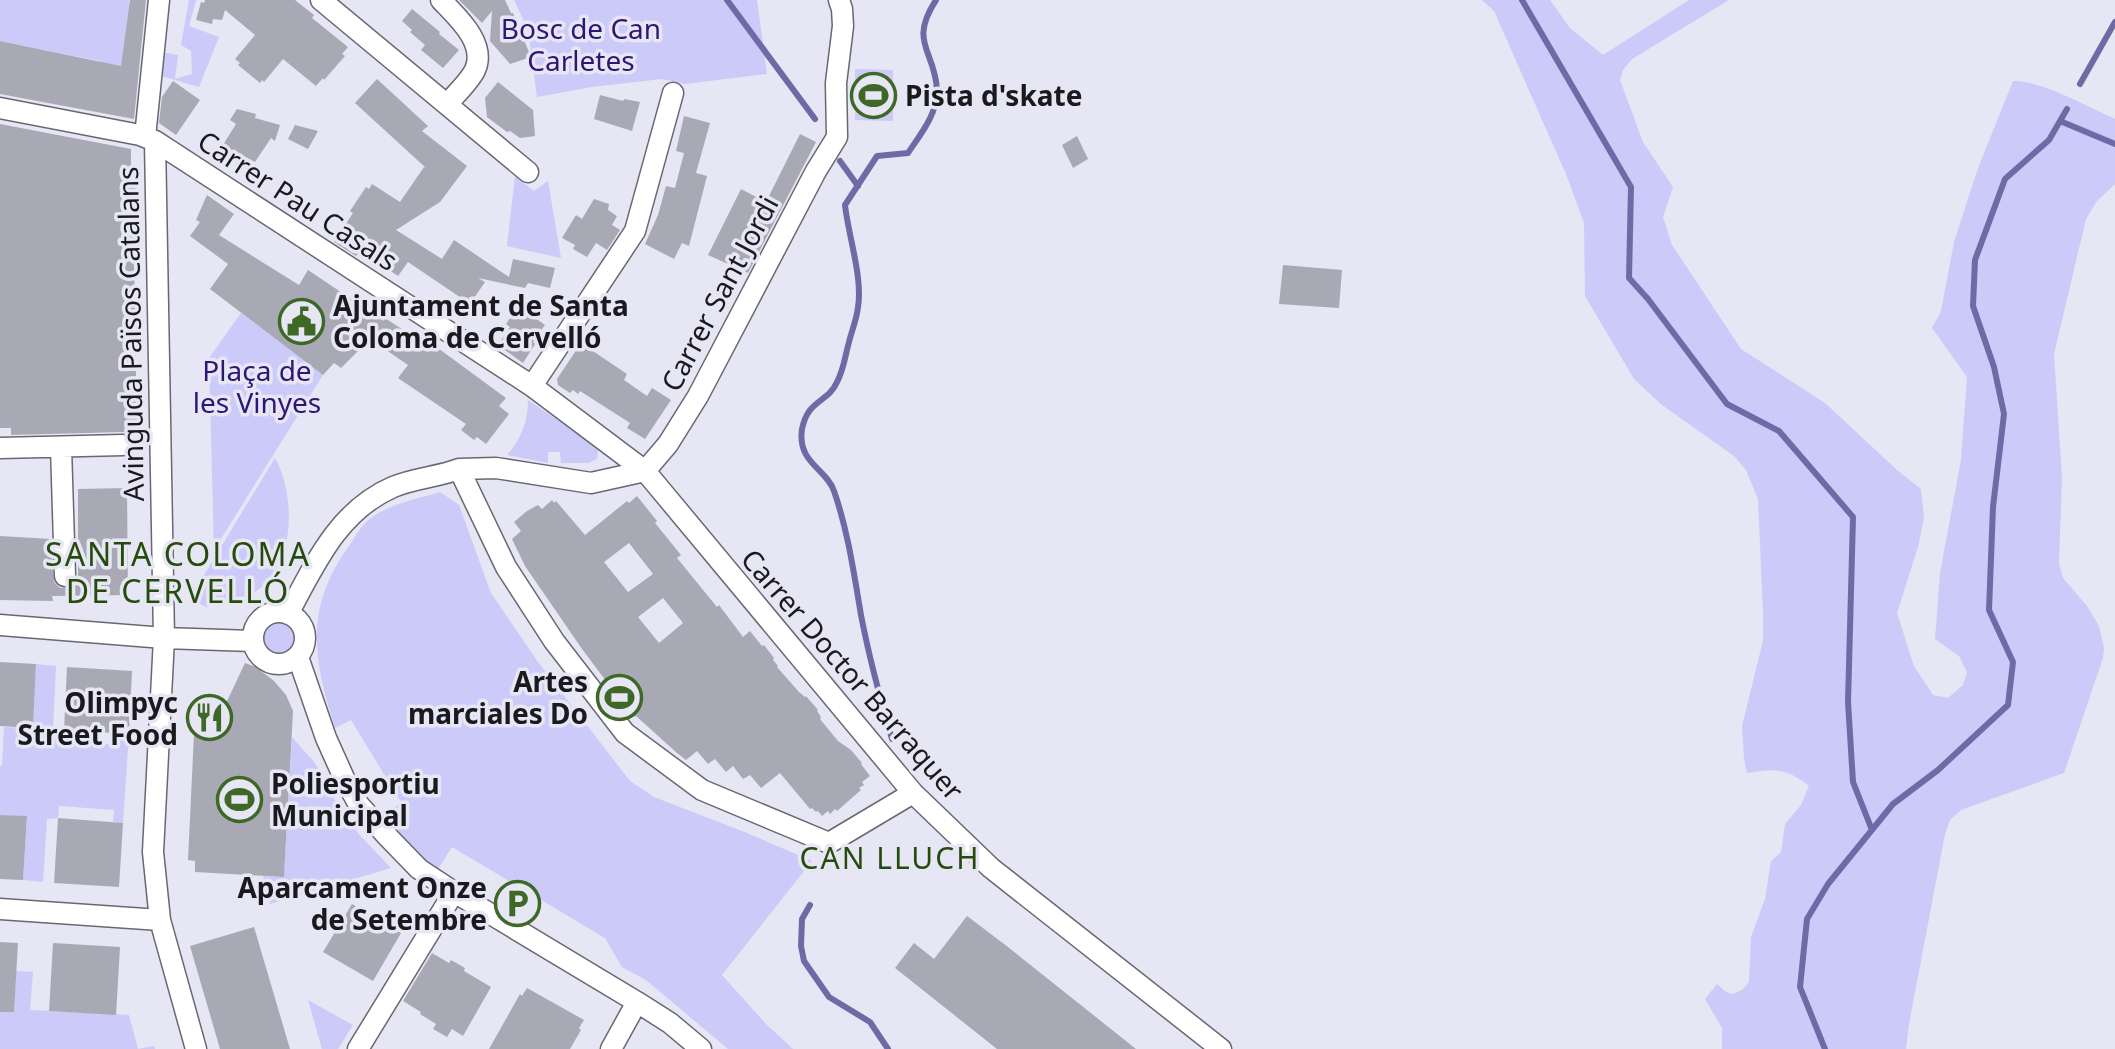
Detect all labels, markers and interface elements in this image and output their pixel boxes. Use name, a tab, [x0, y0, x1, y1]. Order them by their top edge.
park label: Bosc de Can Carletes	[501, 9, 661, 79]
sports icon: Pista d'skate	[850, 71, 898, 119]
place label: Pista d'skate	[905, 76, 1082, 114]
street label: Carrer Pau Casals	[191, 121, 405, 279]
street label: Avinguda Països Catalans	[108, 166, 152, 502]
street label: Carrer Sant Jordi	[651, 189, 787, 397]
place label: Ajuntament de Santa Coloma de Cervelló	[333, 286, 629, 356]
public building icon: Ajuntament de Santa Coloma de Cervelló	[278, 297, 326, 345]
park label: Plaça de les Vinyes	[193, 351, 321, 421]
district label: SANTA COLOMA DE CERVELLÓ	[45, 532, 311, 612]
street label: Carrer Doctor Barraquer	[733, 540, 973, 808]
place label: Artes marciales Do	[408, 662, 588, 732]
sports icon: Artes marciales Do	[595, 673, 643, 721]
place label: Olimpyc Street Food	[18, 683, 178, 753]
restaurant icon: Olimpyc Street Food	[185, 694, 233, 742]
place label: Poliesportiu Municipal	[271, 764, 440, 834]
sports icon: Poliesportiu Municipal	[216, 775, 264, 823]
district label: CAN LLUCH	[800, 837, 981, 878]
place label: Aparcament Onze de Setembre	[237, 868, 487, 938]
parking icon: Aparcament Onze de Setembre	[494, 879, 542, 927]

